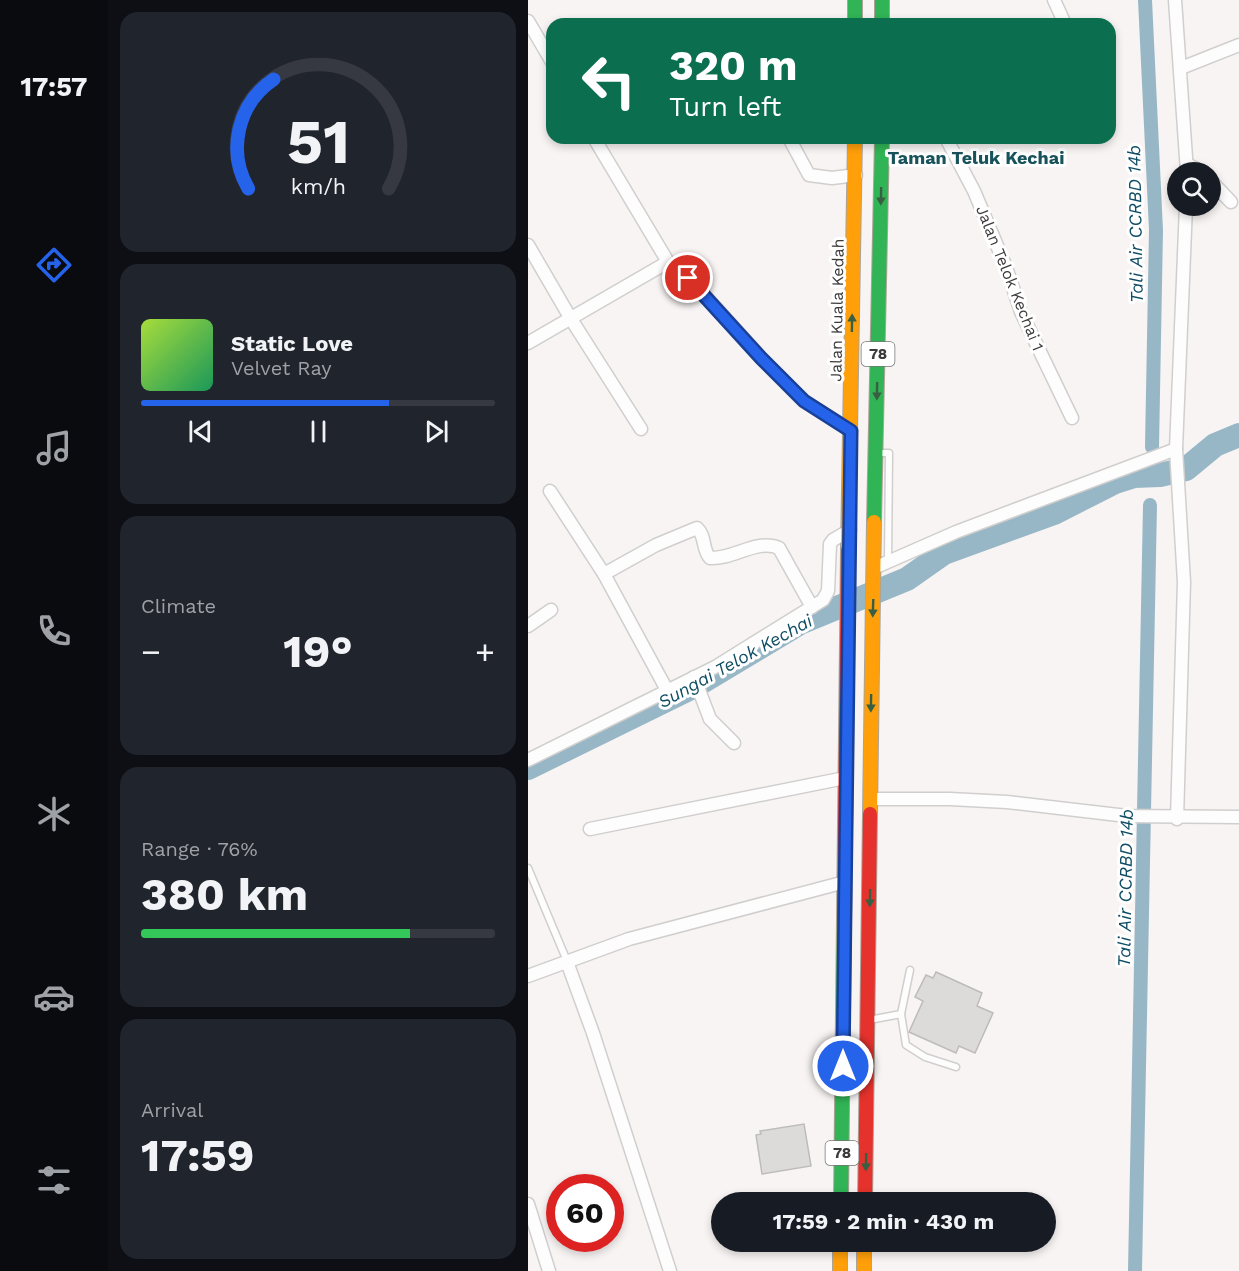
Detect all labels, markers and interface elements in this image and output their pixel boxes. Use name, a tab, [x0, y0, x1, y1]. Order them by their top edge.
text: 320 m	[669, 41, 798, 90]
icon: left	[570, 42, 648, 120]
text: 17:57	[20, 71, 88, 103]
text: Turn left	[669, 91, 781, 123]
text: 51	[286, 105, 350, 178]
water label: Tali Air CCRBD 14b	[1123, 145, 1147, 303]
district label: Taman Teluk Kechai	[888, 147, 1064, 168]
map controls	[1167, 162, 1221, 216]
button: search	[1167, 162, 1221, 216]
text: km/h	[290, 174, 346, 199]
one-way arrow	[876, 187, 886, 206]
street label: Jalan Telok Kechai 1	[972, 203, 1048, 353]
street label: Jalan Kuala Kedah	[826, 238, 848, 382]
icon: directions	[33, 244, 75, 286]
pin	[662, 252, 713, 303]
icon: arrive	[671, 261, 704, 294]
one-way arrow	[848, 313, 857, 332]
text: Static Love	[231, 331, 353, 356]
road number: 78	[862, 342, 894, 366]
text: Velvet Ray	[231, 356, 332, 380]
one-way arrow	[872, 382, 882, 401]
icon: previous	[184, 415, 217, 448]
icon: pause	[302, 415, 335, 448]
icon: next	[420, 415, 453, 448]
icon: music	[33, 427, 75, 469]
text: Climate	[141, 594, 216, 618]
one-way arrow	[868, 598, 877, 617]
water label: Sungai Telok Kechai	[654, 609, 817, 712]
icon: phone	[33, 610, 75, 652]
text: 19°	[283, 625, 353, 678]
text: −	[141, 632, 161, 671]
text: +	[475, 632, 495, 671]
one-way arrow	[866, 694, 876, 713]
icon: climate	[33, 793, 75, 835]
water label: Tali Air CCRBD 14b	[1113, 809, 1137, 967]
text: Range · 76%	[141, 837, 258, 861]
text: 380 km	[141, 868, 308, 921]
one-way arrow	[865, 889, 875, 908]
icon: car	[33, 976, 75, 1018]
position arrow	[811, 1034, 875, 1098]
text: Arrival	[141, 1098, 203, 1122]
text: 17:59	[141, 1129, 255, 1182]
road number: 78	[826, 1141, 858, 1165]
one-way arrow	[861, 1152, 871, 1171]
icon: filters	[33, 1159, 75, 1201]
speed limit sign: 60	[546, 1174, 624, 1252]
text: 17:59 · 2 min · 430 m	[773, 1209, 994, 1234]

